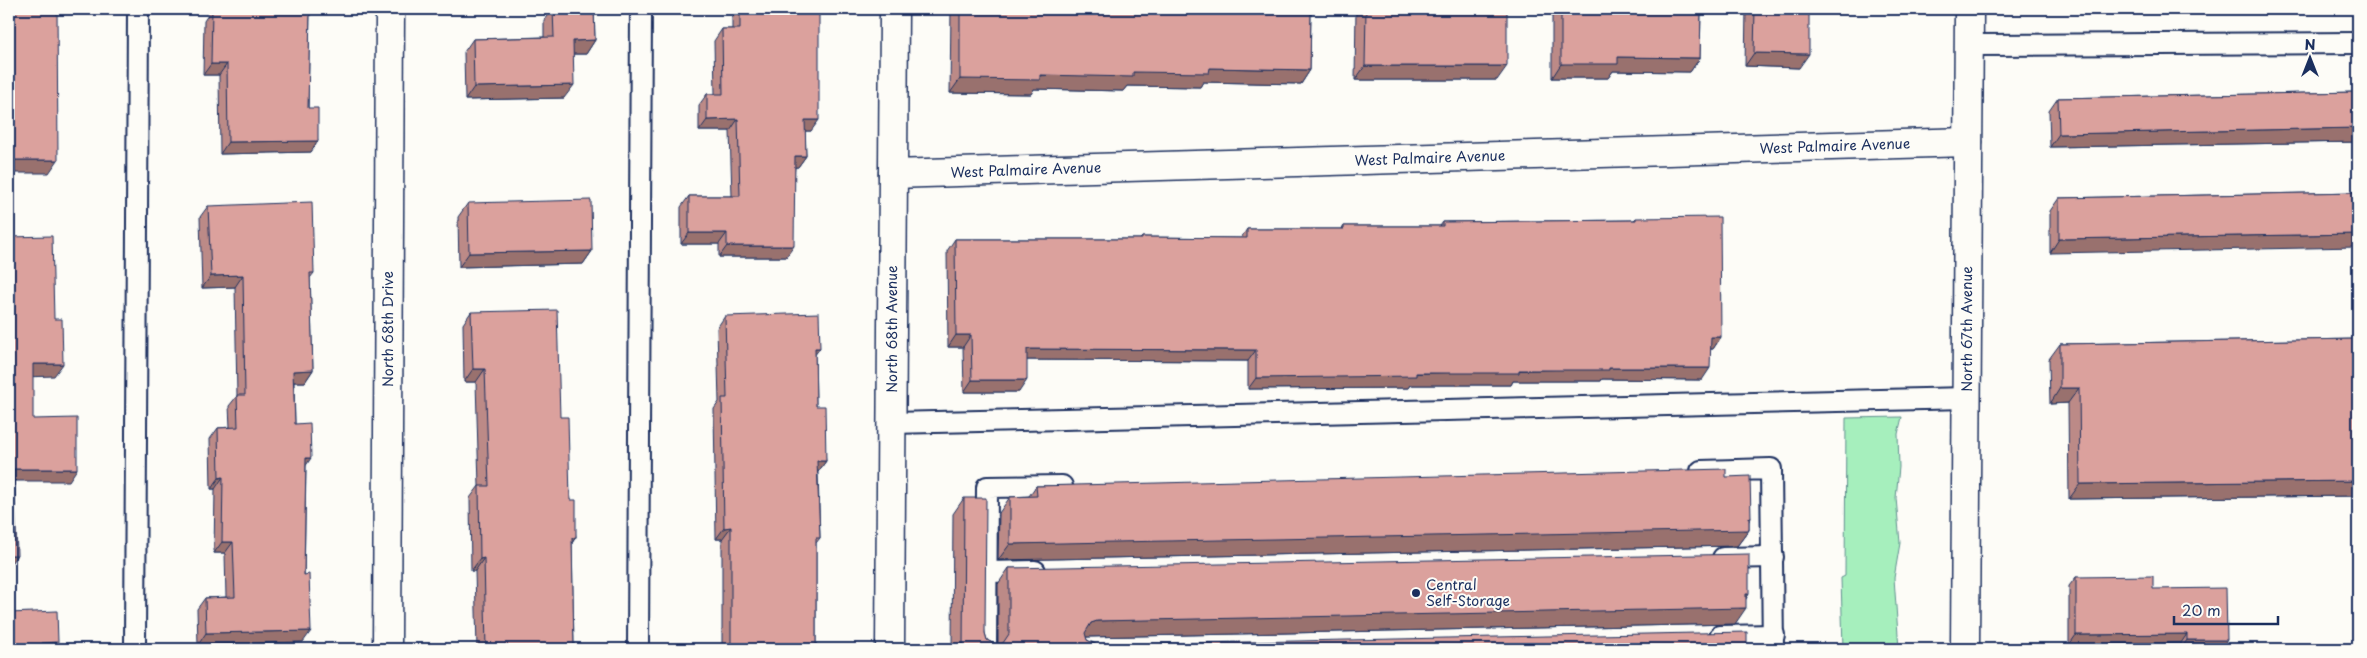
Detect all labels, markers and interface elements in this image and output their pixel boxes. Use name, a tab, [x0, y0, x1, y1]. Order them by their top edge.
north arrow	[2284, 32, 2334, 82]
text: N	[2304, 34, 2316, 55]
street label: West Palmaire Avenue	[1759, 132, 1911, 159]
street label: West Palmaire Avenue	[1354, 144, 1506, 171]
street label: West Palmaire Avenue	[950, 156, 1102, 183]
street label: North 68th Avenue	[881, 265, 902, 393]
street label: North 67th Avenue	[1956, 266, 1977, 392]
street label: North 68th Drive	[377, 271, 398, 387]
place label: Central Self-Storage	[1426, 574, 1510, 611]
marker: Central Self-Storage	[1410, 587, 1422, 599]
scale bar	[2174, 593, 2278, 625]
text: 20 m	[2182, 598, 2221, 621]

